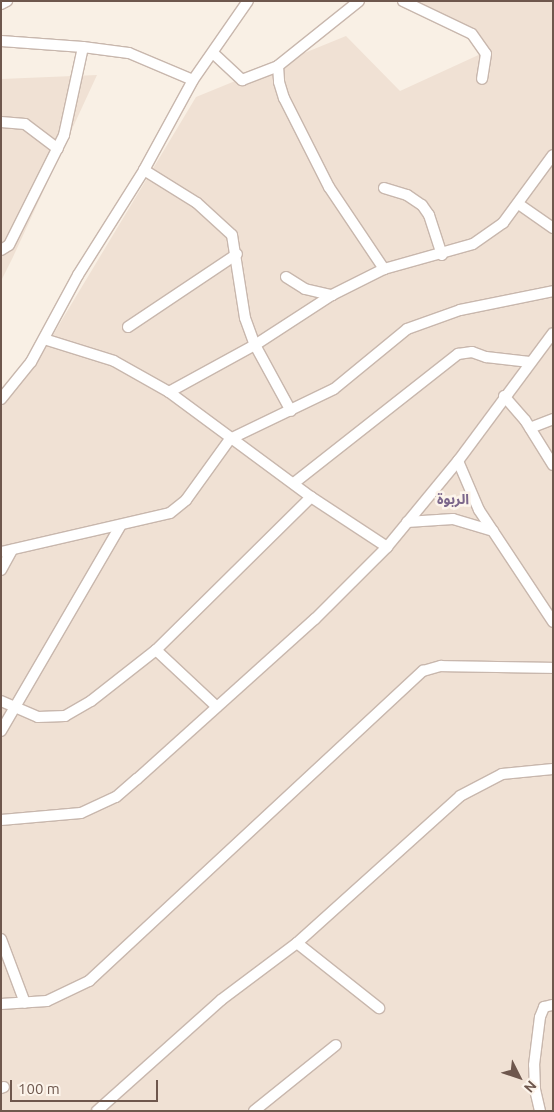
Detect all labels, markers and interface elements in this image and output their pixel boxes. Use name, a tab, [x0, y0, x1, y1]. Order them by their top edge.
district label: الربوة	[437, 491, 469, 507]
north arrow	[494, 1052, 544, 1102]
scale bar	[12, 1070, 160, 1102]
text: N	[521, 1078, 540, 1096]
text: 100 m	[18, 1080, 60, 1097]

